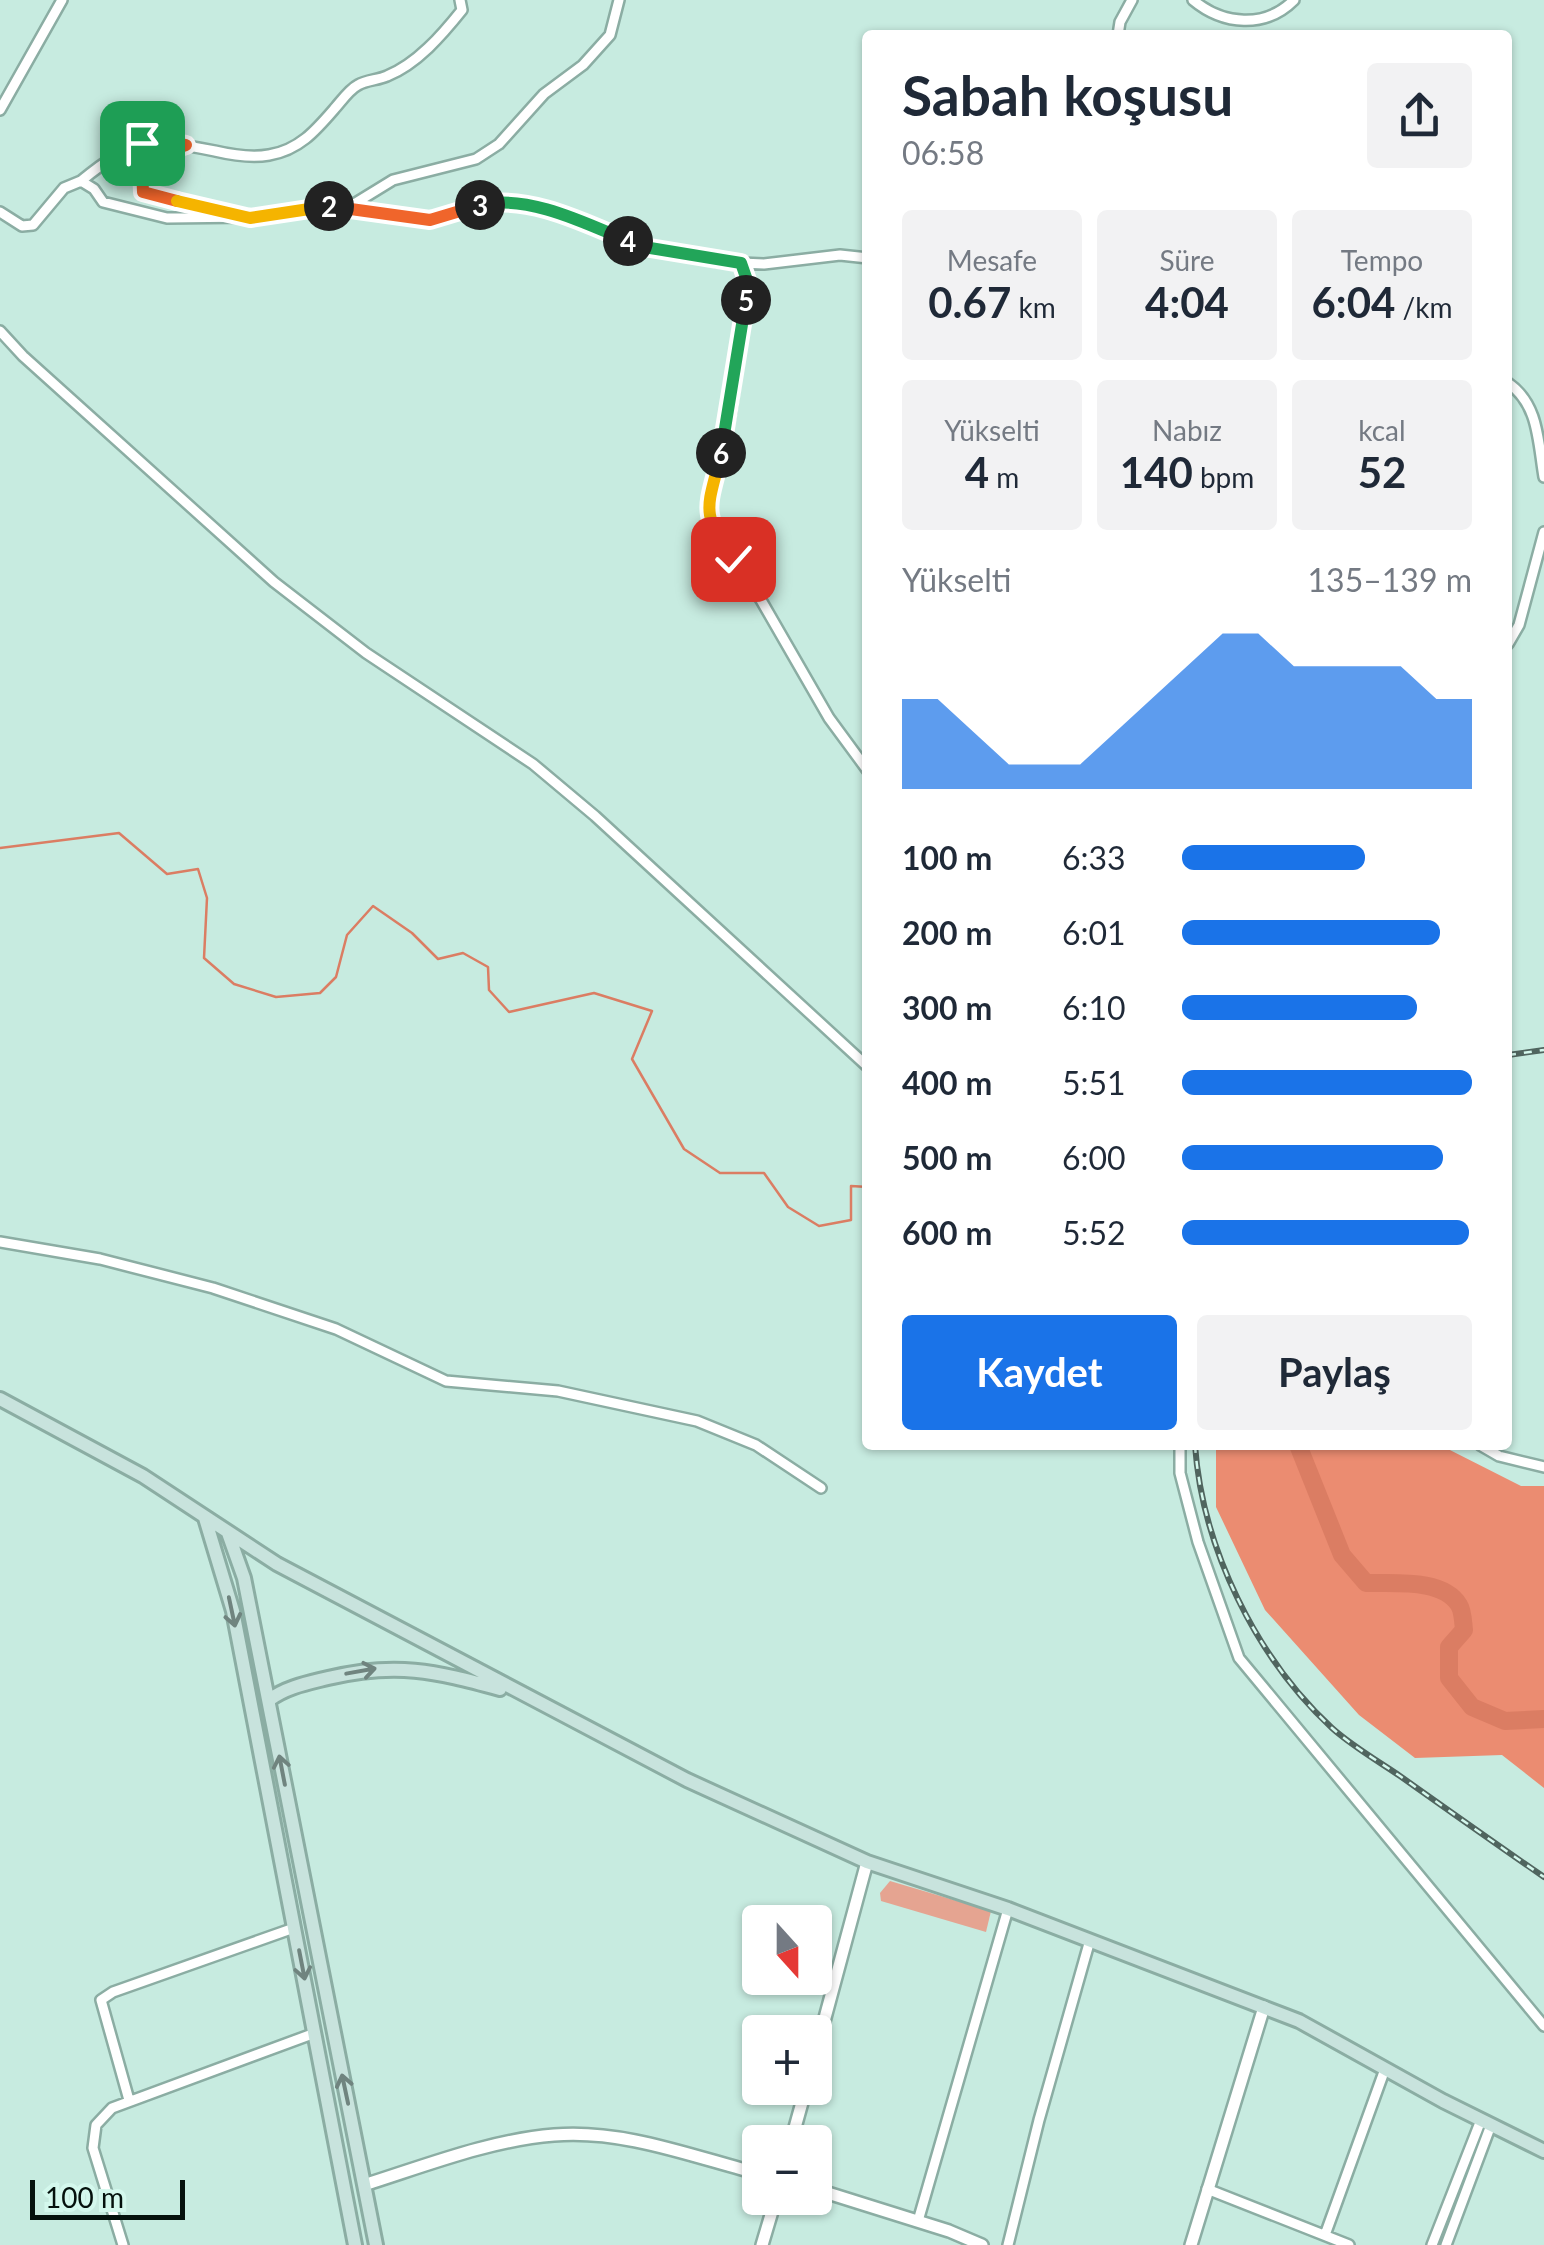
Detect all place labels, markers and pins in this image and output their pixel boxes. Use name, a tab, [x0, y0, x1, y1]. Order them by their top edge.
pin	[100, 101, 185, 186]
pin: 3	[455, 180, 505, 230]
pin: 2	[304, 181, 354, 231]
pin: 4	[603, 216, 653, 266]
pin: 5	[721, 275, 771, 325]
pin: 6	[696, 428, 746, 478]
pin	[691, 517, 776, 602]

